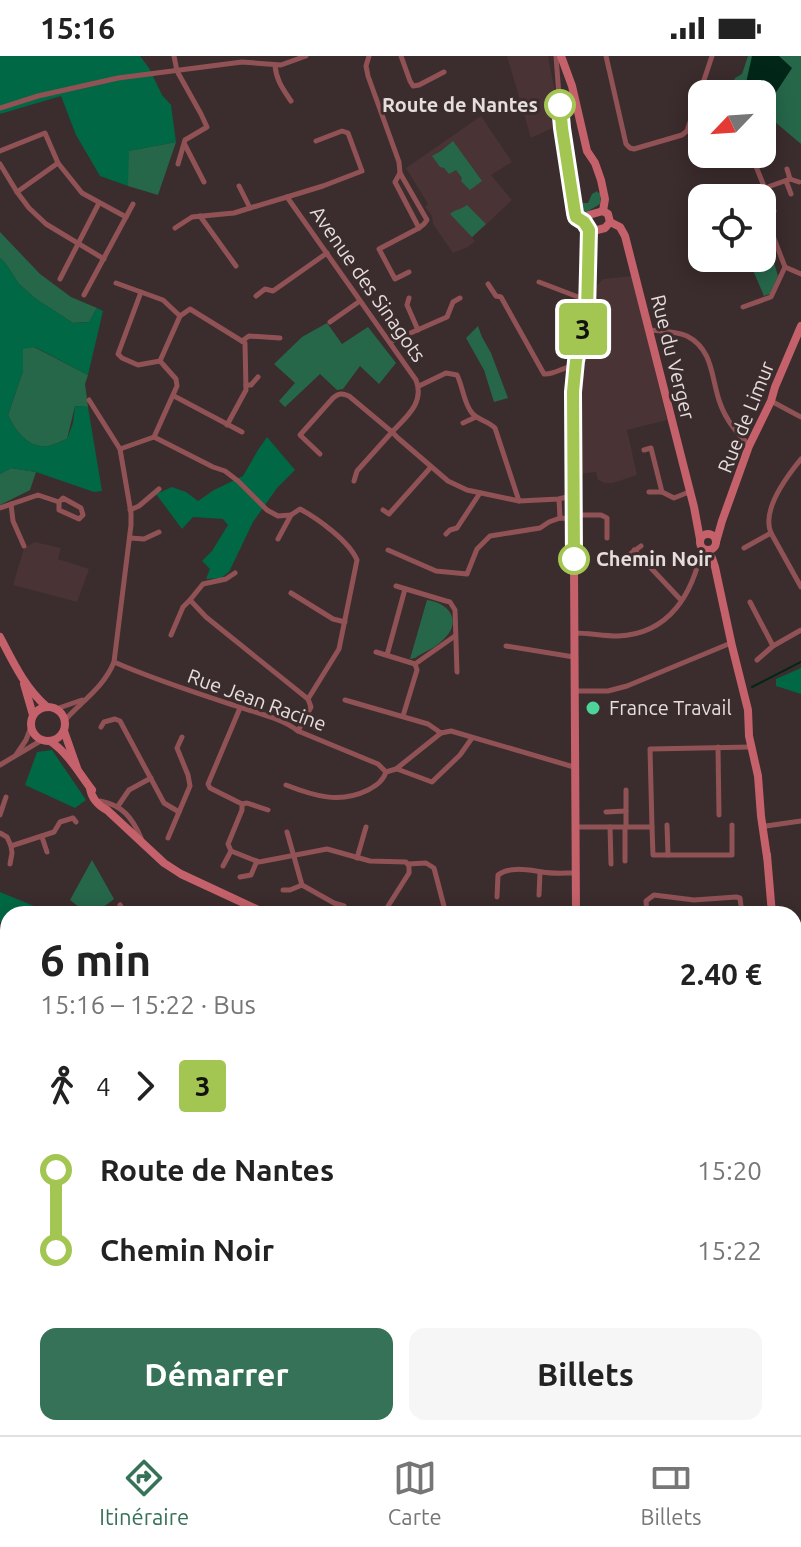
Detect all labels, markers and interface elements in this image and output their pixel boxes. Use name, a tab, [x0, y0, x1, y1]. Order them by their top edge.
text: 15:16	[40, 11, 115, 45]
north arrow	[688, 80, 776, 168]
map controls	[688, 80, 776, 272]
marker: Route de Nantes	[545, 90, 575, 120]
place label: Route de Nantes	[382, 93, 538, 116]
button: locate	[688, 184, 776, 272]
street label: Avenue des Sinagots	[306, 201, 431, 366]
street label: Rue du Verger	[647, 292, 700, 422]
line badge: 3	[557, 303, 609, 355]
text: 3	[575, 313, 591, 344]
street label: Rue de Limur	[713, 357, 778, 476]
marker: Chemin Noir	[559, 544, 589, 574]
place label: Chemin Noir	[596, 547, 713, 570]
street label: Rue Jean Racine	[185, 664, 330, 735]
place label: France Travail	[609, 696, 732, 719]
marker: France Travail	[584, 699, 602, 717]
text: 6 min	[40, 935, 151, 984]
text: 2.40 €	[680, 957, 762, 991]
text: 15:16 – 15:22 · Bus	[40, 990, 256, 1019]
icon: walk	[40, 1064, 84, 1108]
icon: forward	[123, 1064, 167, 1108]
text: 3	[195, 1070, 210, 1101]
text: 4	[96, 1072, 111, 1101]
text: Route de Nantes	[100, 1153, 334, 1187]
text: 15:20	[697, 1156, 762, 1185]
text: Chemin Noir	[100, 1233, 274, 1267]
text: 15:22	[697, 1236, 762, 1265]
button: Démarrer	[40, 1328, 393, 1420]
button: Billets	[409, 1328, 762, 1420]
tab: Itinéraire	[99, 1456, 189, 1529]
tab: Carte	[388, 1456, 442, 1529]
tab: Billets	[640, 1456, 702, 1529]

